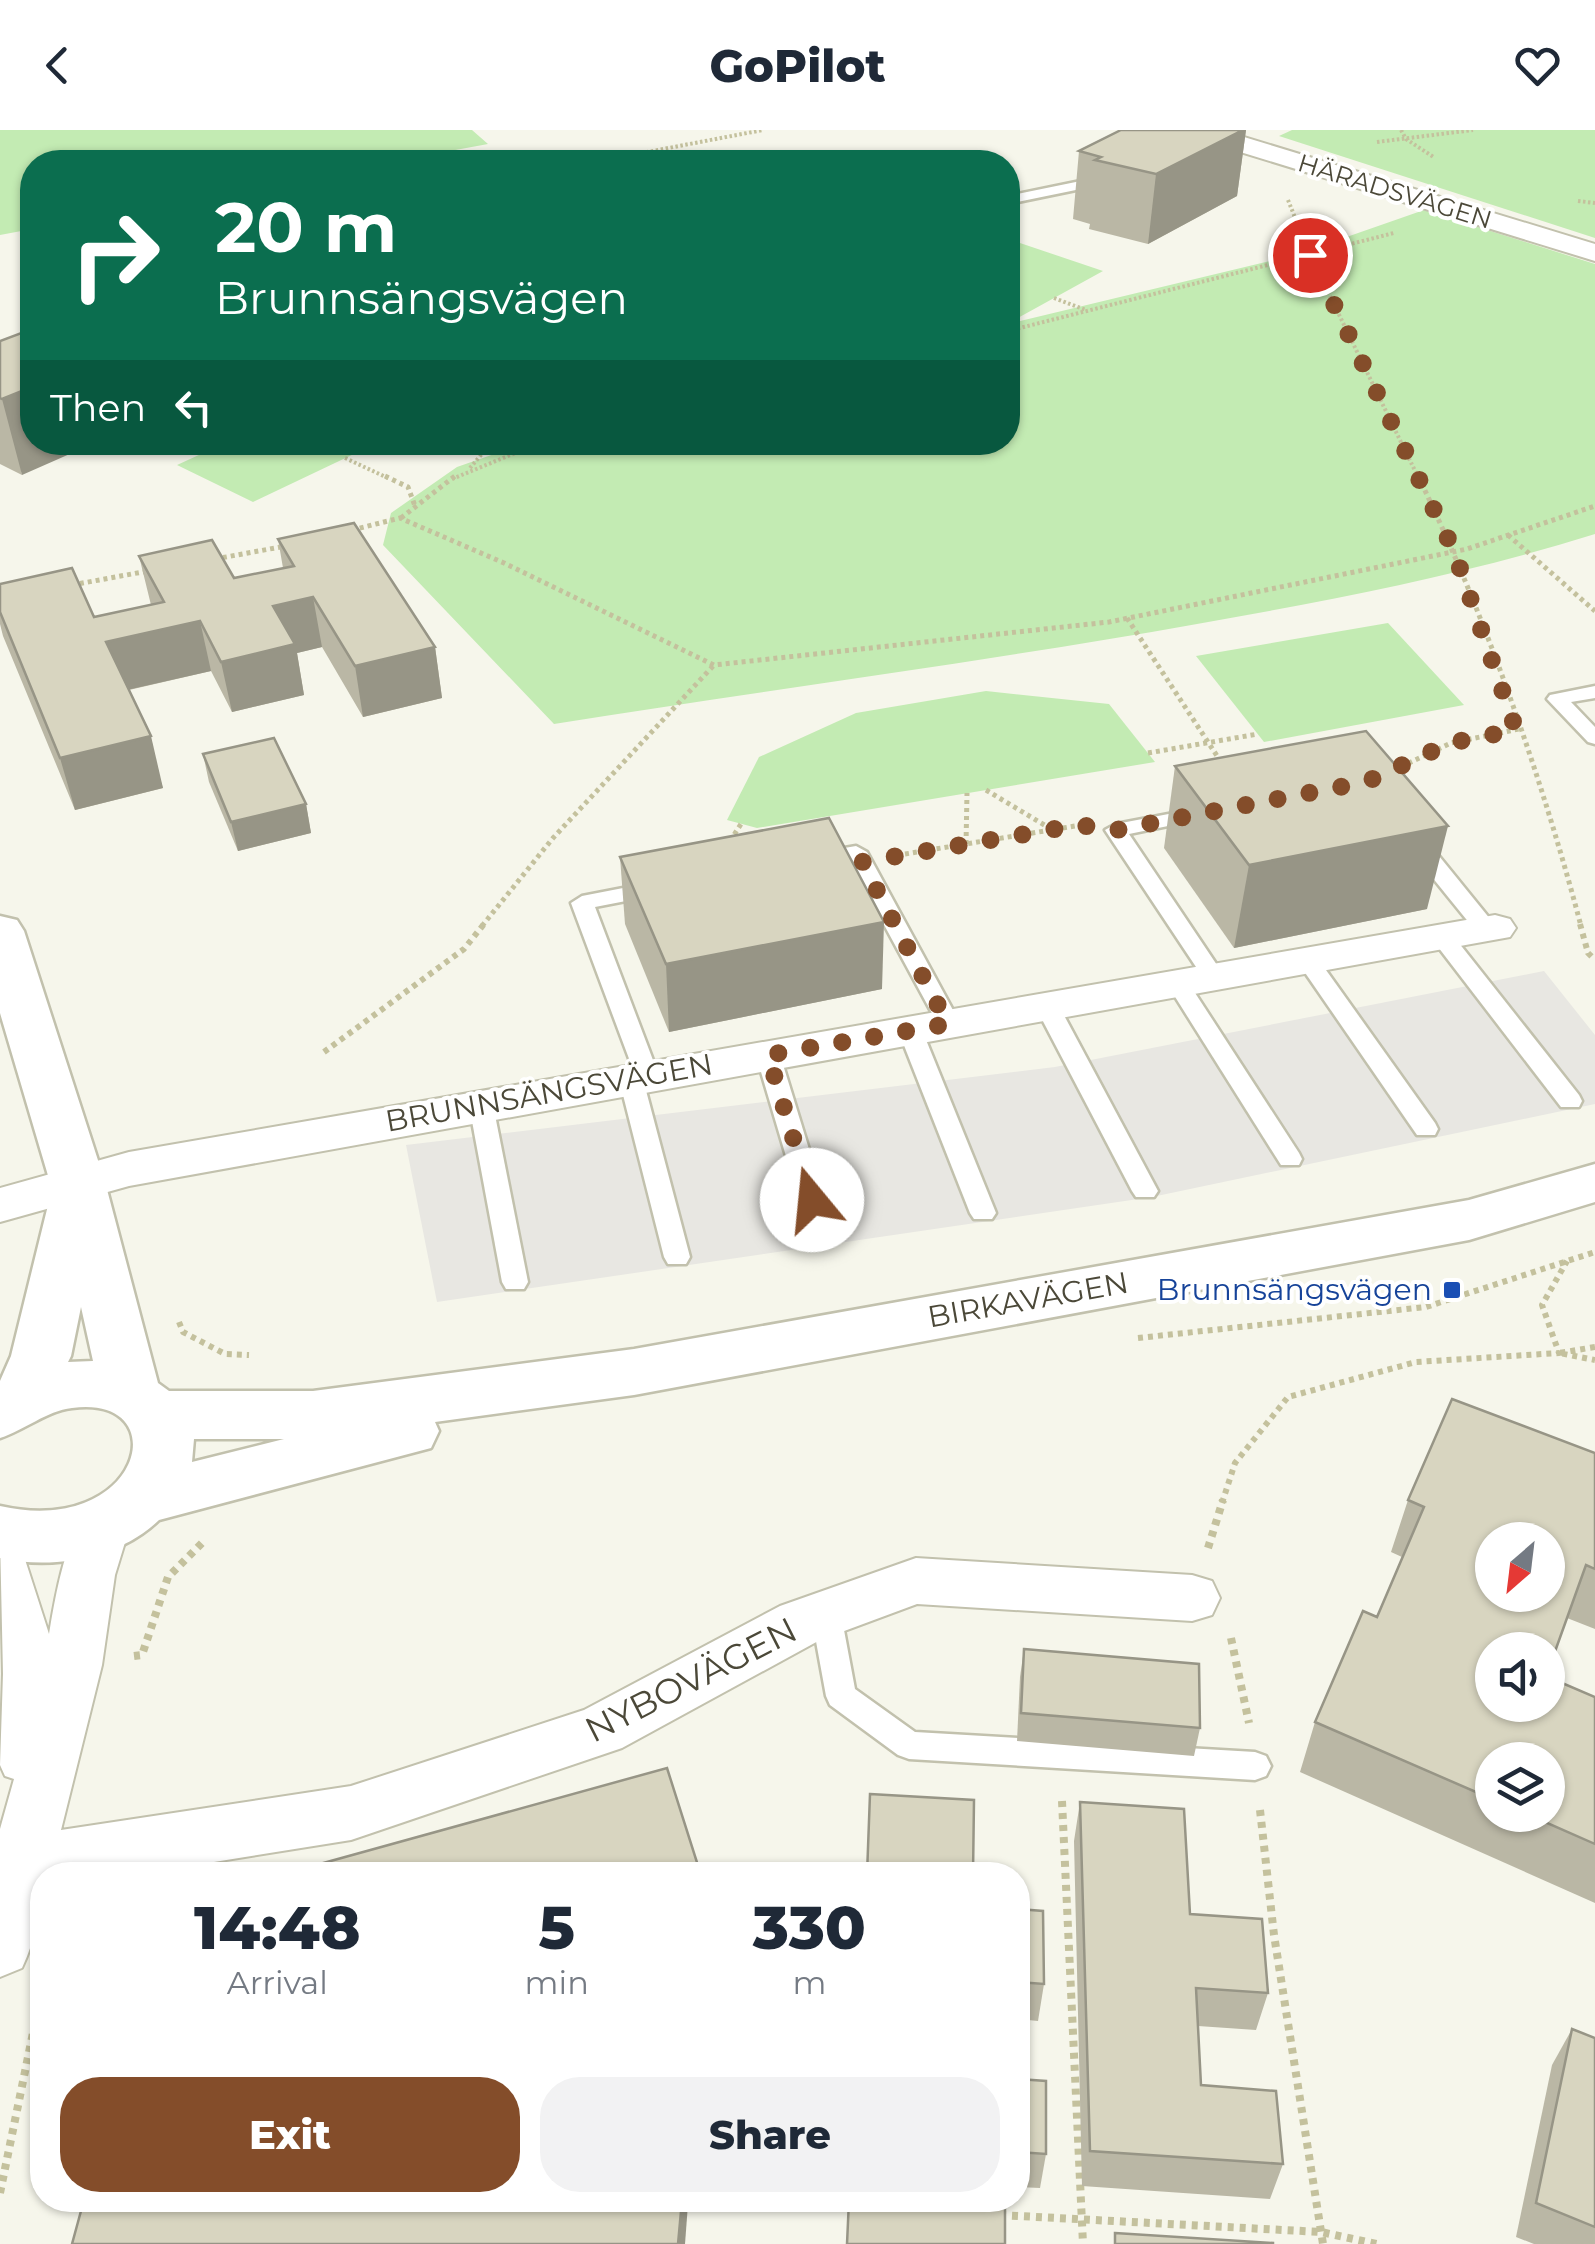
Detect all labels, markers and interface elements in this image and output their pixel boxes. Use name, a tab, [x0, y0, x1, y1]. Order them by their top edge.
icon: back	[30, 38, 85, 93]
text: GoPilot	[709, 38, 886, 93]
icon: heart	[1510, 38, 1565, 93]
street label: HÄRADSVÄGEN	[1295, 147, 1495, 235]
text: 20 m	[215, 184, 397, 270]
icon: right	[50, 190, 180, 320]
pin	[1268, 213, 1353, 298]
icon: arrive	[1283, 228, 1338, 283]
text: Brunnsängsvägen	[215, 270, 628, 325]
icon: left	[166, 380, 221, 435]
text: Then	[50, 384, 146, 431]
street label: BRUNNSÄNGSVÄGEN	[382, 1046, 715, 1140]
position arrow	[760, 1148, 864, 1252]
street label: BIRKAVÄGEN	[925, 1264, 1131, 1335]
place label: Brunnsängsvägen	[1157, 1271, 1432, 1308]
marker: Brunnsängsvägen	[1441, 1279, 1463, 1301]
north arrow	[1475, 1522, 1565, 1612]
map controls	[1475, 1522, 1565, 1832]
street label: NYBOVÄGEN	[578, 1608, 804, 1751]
button: sound	[1475, 1632, 1565, 1722]
button: layers	[1475, 1742, 1565, 1832]
text: 14:48	[194, 1891, 361, 1964]
text: 5	[538, 1891, 575, 1964]
text: 330	[753, 1891, 866, 1964]
text: Arrival	[227, 1963, 328, 2002]
text: min	[525, 1963, 589, 2002]
text: m	[792, 1963, 826, 2002]
button: Exit	[60, 2077, 520, 2192]
button: Share	[540, 2077, 1000, 2192]

